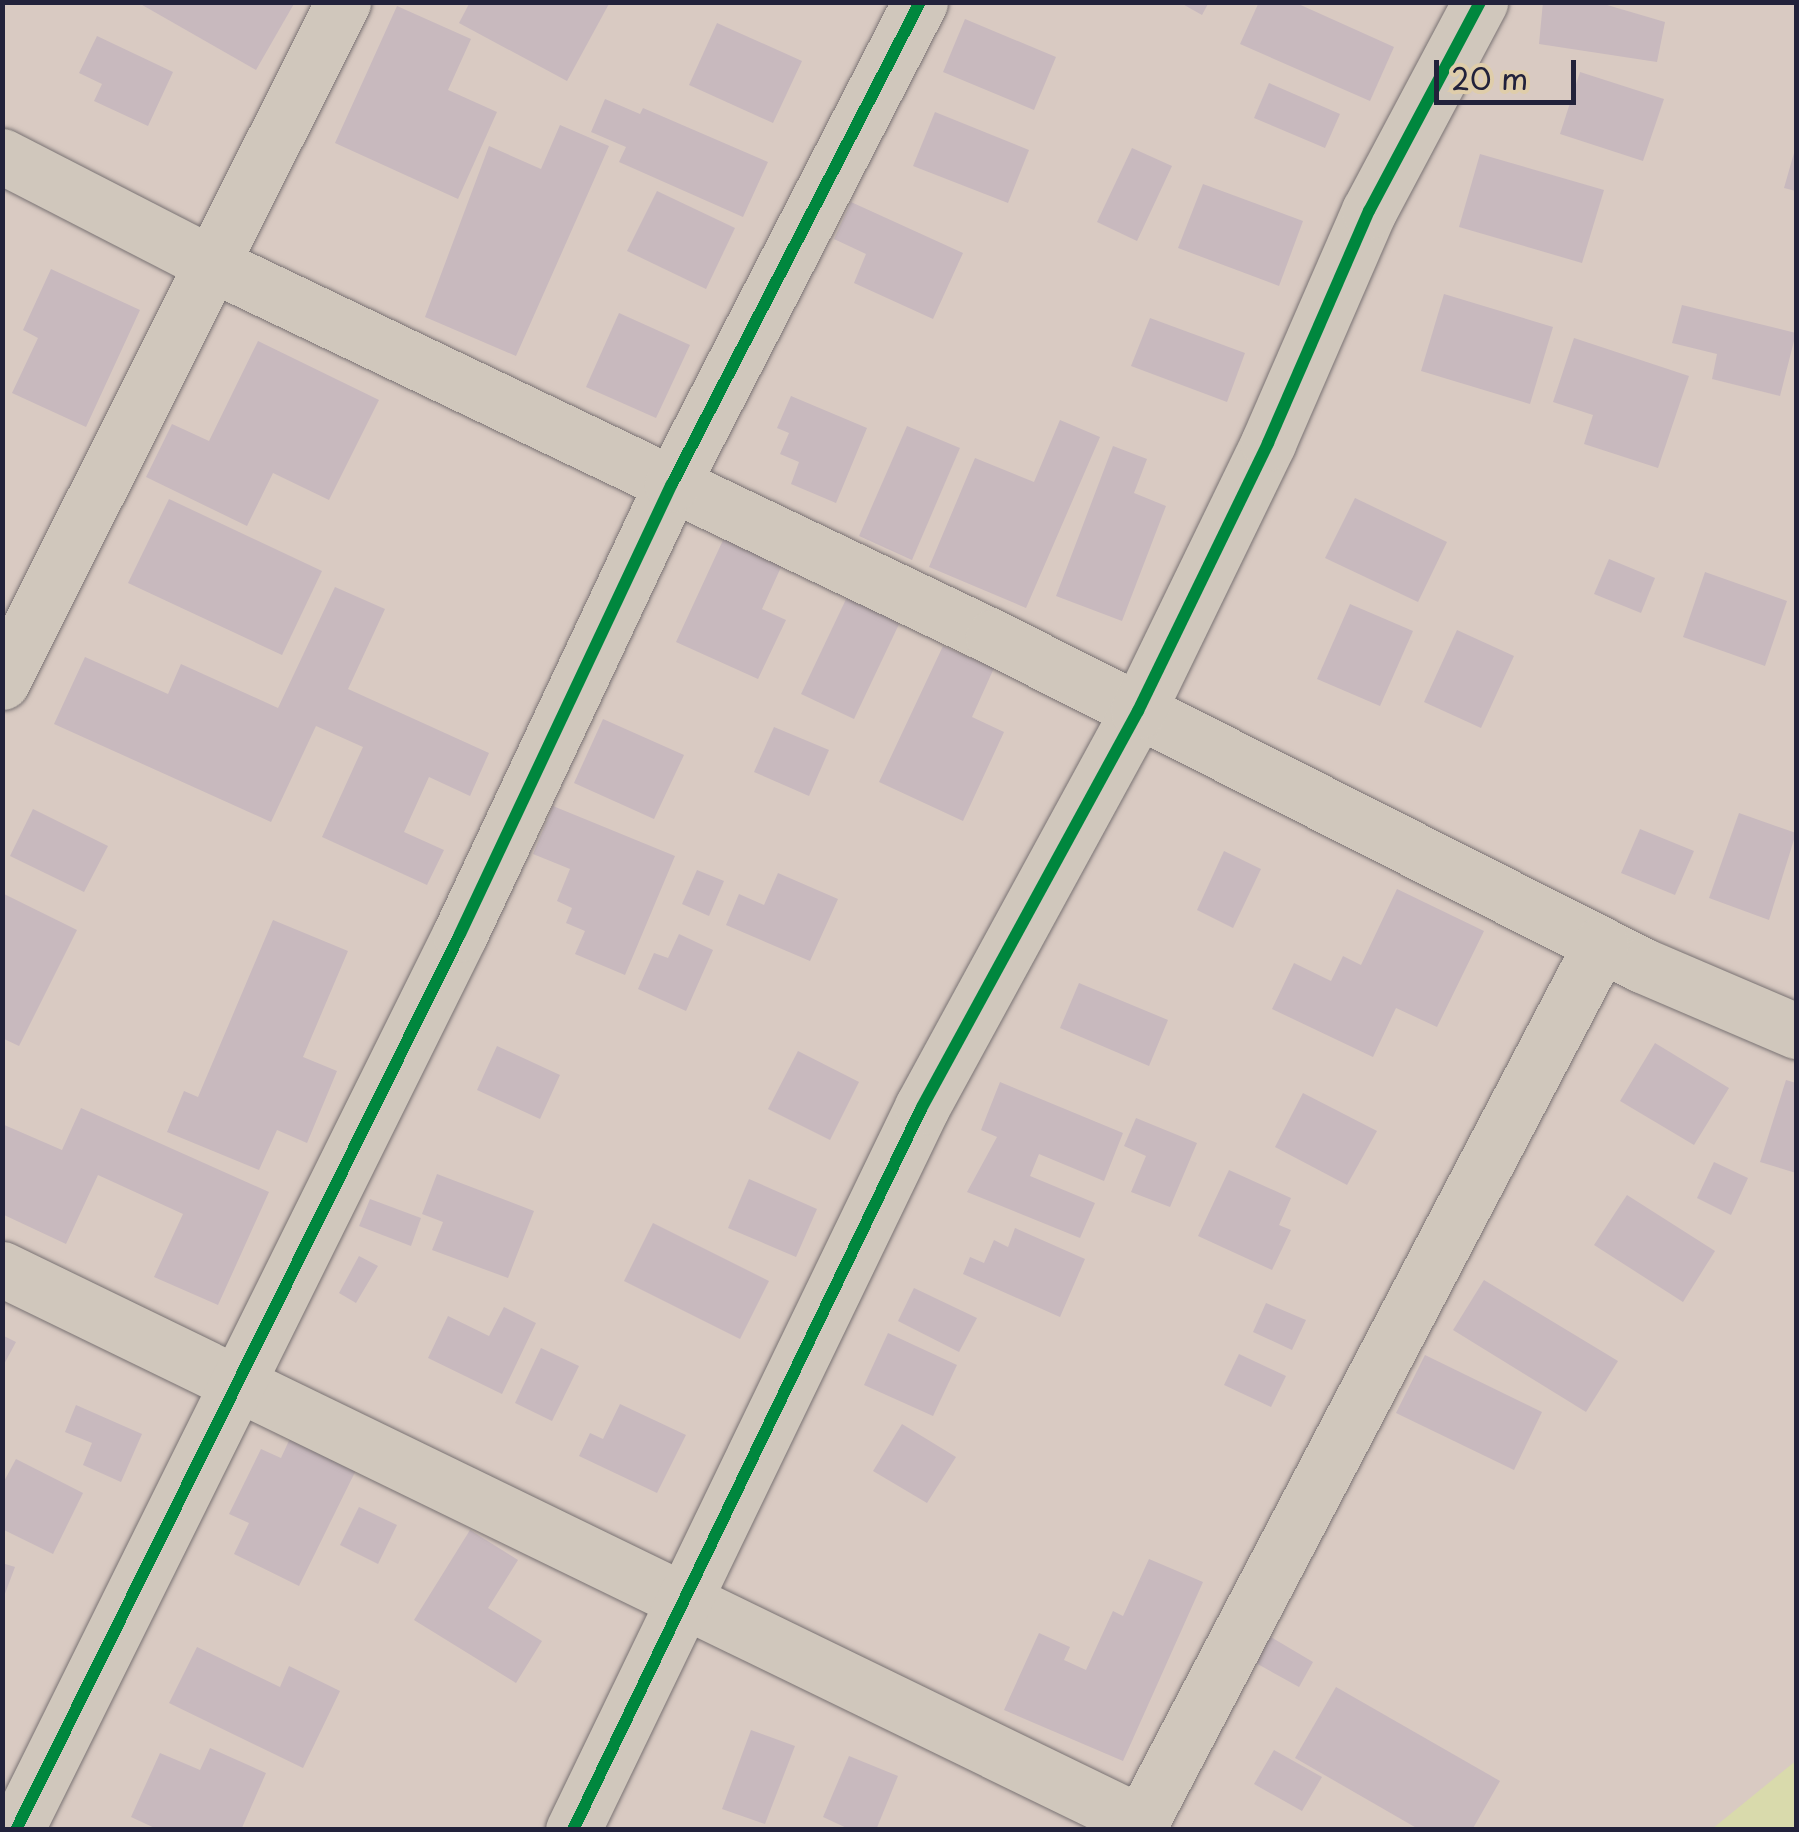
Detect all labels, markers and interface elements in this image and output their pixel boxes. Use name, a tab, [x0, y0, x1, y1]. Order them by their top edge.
scale bar	[1439, 40, 1582, 102]
text: 20 m	[1451, 55, 1528, 100]

